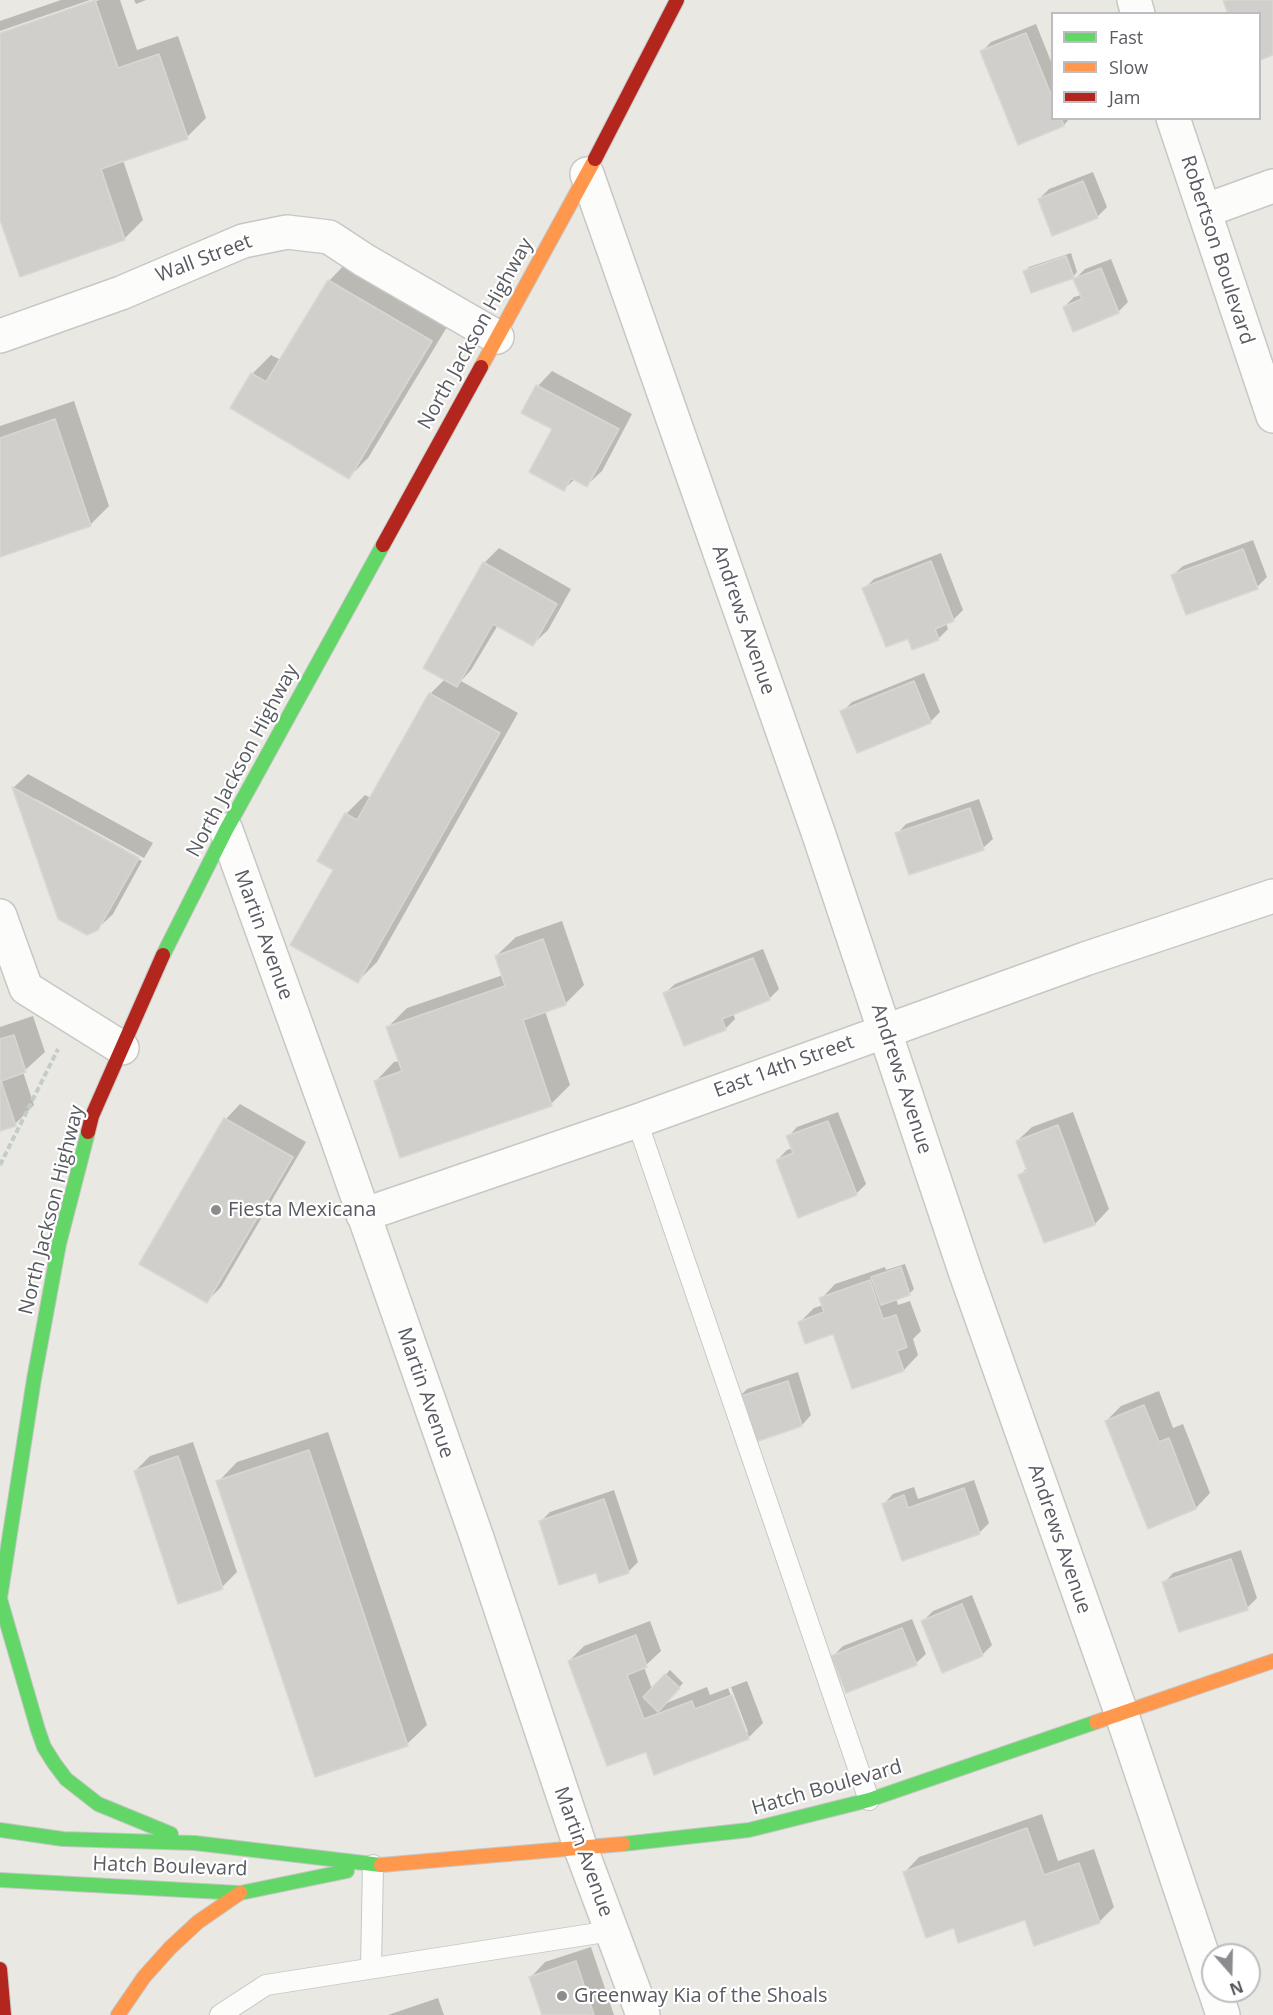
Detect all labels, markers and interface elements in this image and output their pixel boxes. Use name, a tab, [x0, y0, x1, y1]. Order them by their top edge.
legend	[1051, 12, 1261, 120]
text: Fast	[1109, 25, 1143, 49]
text: Slow	[1109, 55, 1148, 79]
text: Jam	[1109, 85, 1141, 109]
street label: Robertson Boulevard	[1175, 153, 1259, 347]
street label: Wall Street	[153, 230, 255, 288]
street label: North Jackson Highway	[413, 234, 539, 434]
street label: Andrews Avenue	[706, 542, 780, 698]
street label: North Jackson Highway	[182, 660, 304, 862]
street label: Martin Avenue	[228, 867, 298, 1003]
street label: Andrews Avenue	[865, 1001, 937, 1157]
street label: East 14th Street	[711, 1031, 857, 1103]
street label: North Jackson Highway	[14, 1103, 90, 1317]
place label: Fiesta Mexicana	[228, 1198, 376, 1222]
marker: Fiesta Mexicana	[209, 1203, 223, 1217]
street label: Martin Avenue	[391, 1325, 459, 1461]
street label: Andrews Avenue	[1022, 1461, 1096, 1617]
street label: Hatch Boulevard	[749, 1755, 905, 1821]
street label: Martin Avenue	[548, 1784, 618, 1920]
street label: Hatch Boulevard	[92, 1852, 248, 1882]
north arrow	[1201, 1943, 1261, 2003]
text: N	[1227, 1975, 1246, 2001]
place label: Greenway Kia of the Shoals	[574, 1984, 828, 2008]
marker: Greenway Kia of the Shoals	[555, 1989, 569, 2003]

